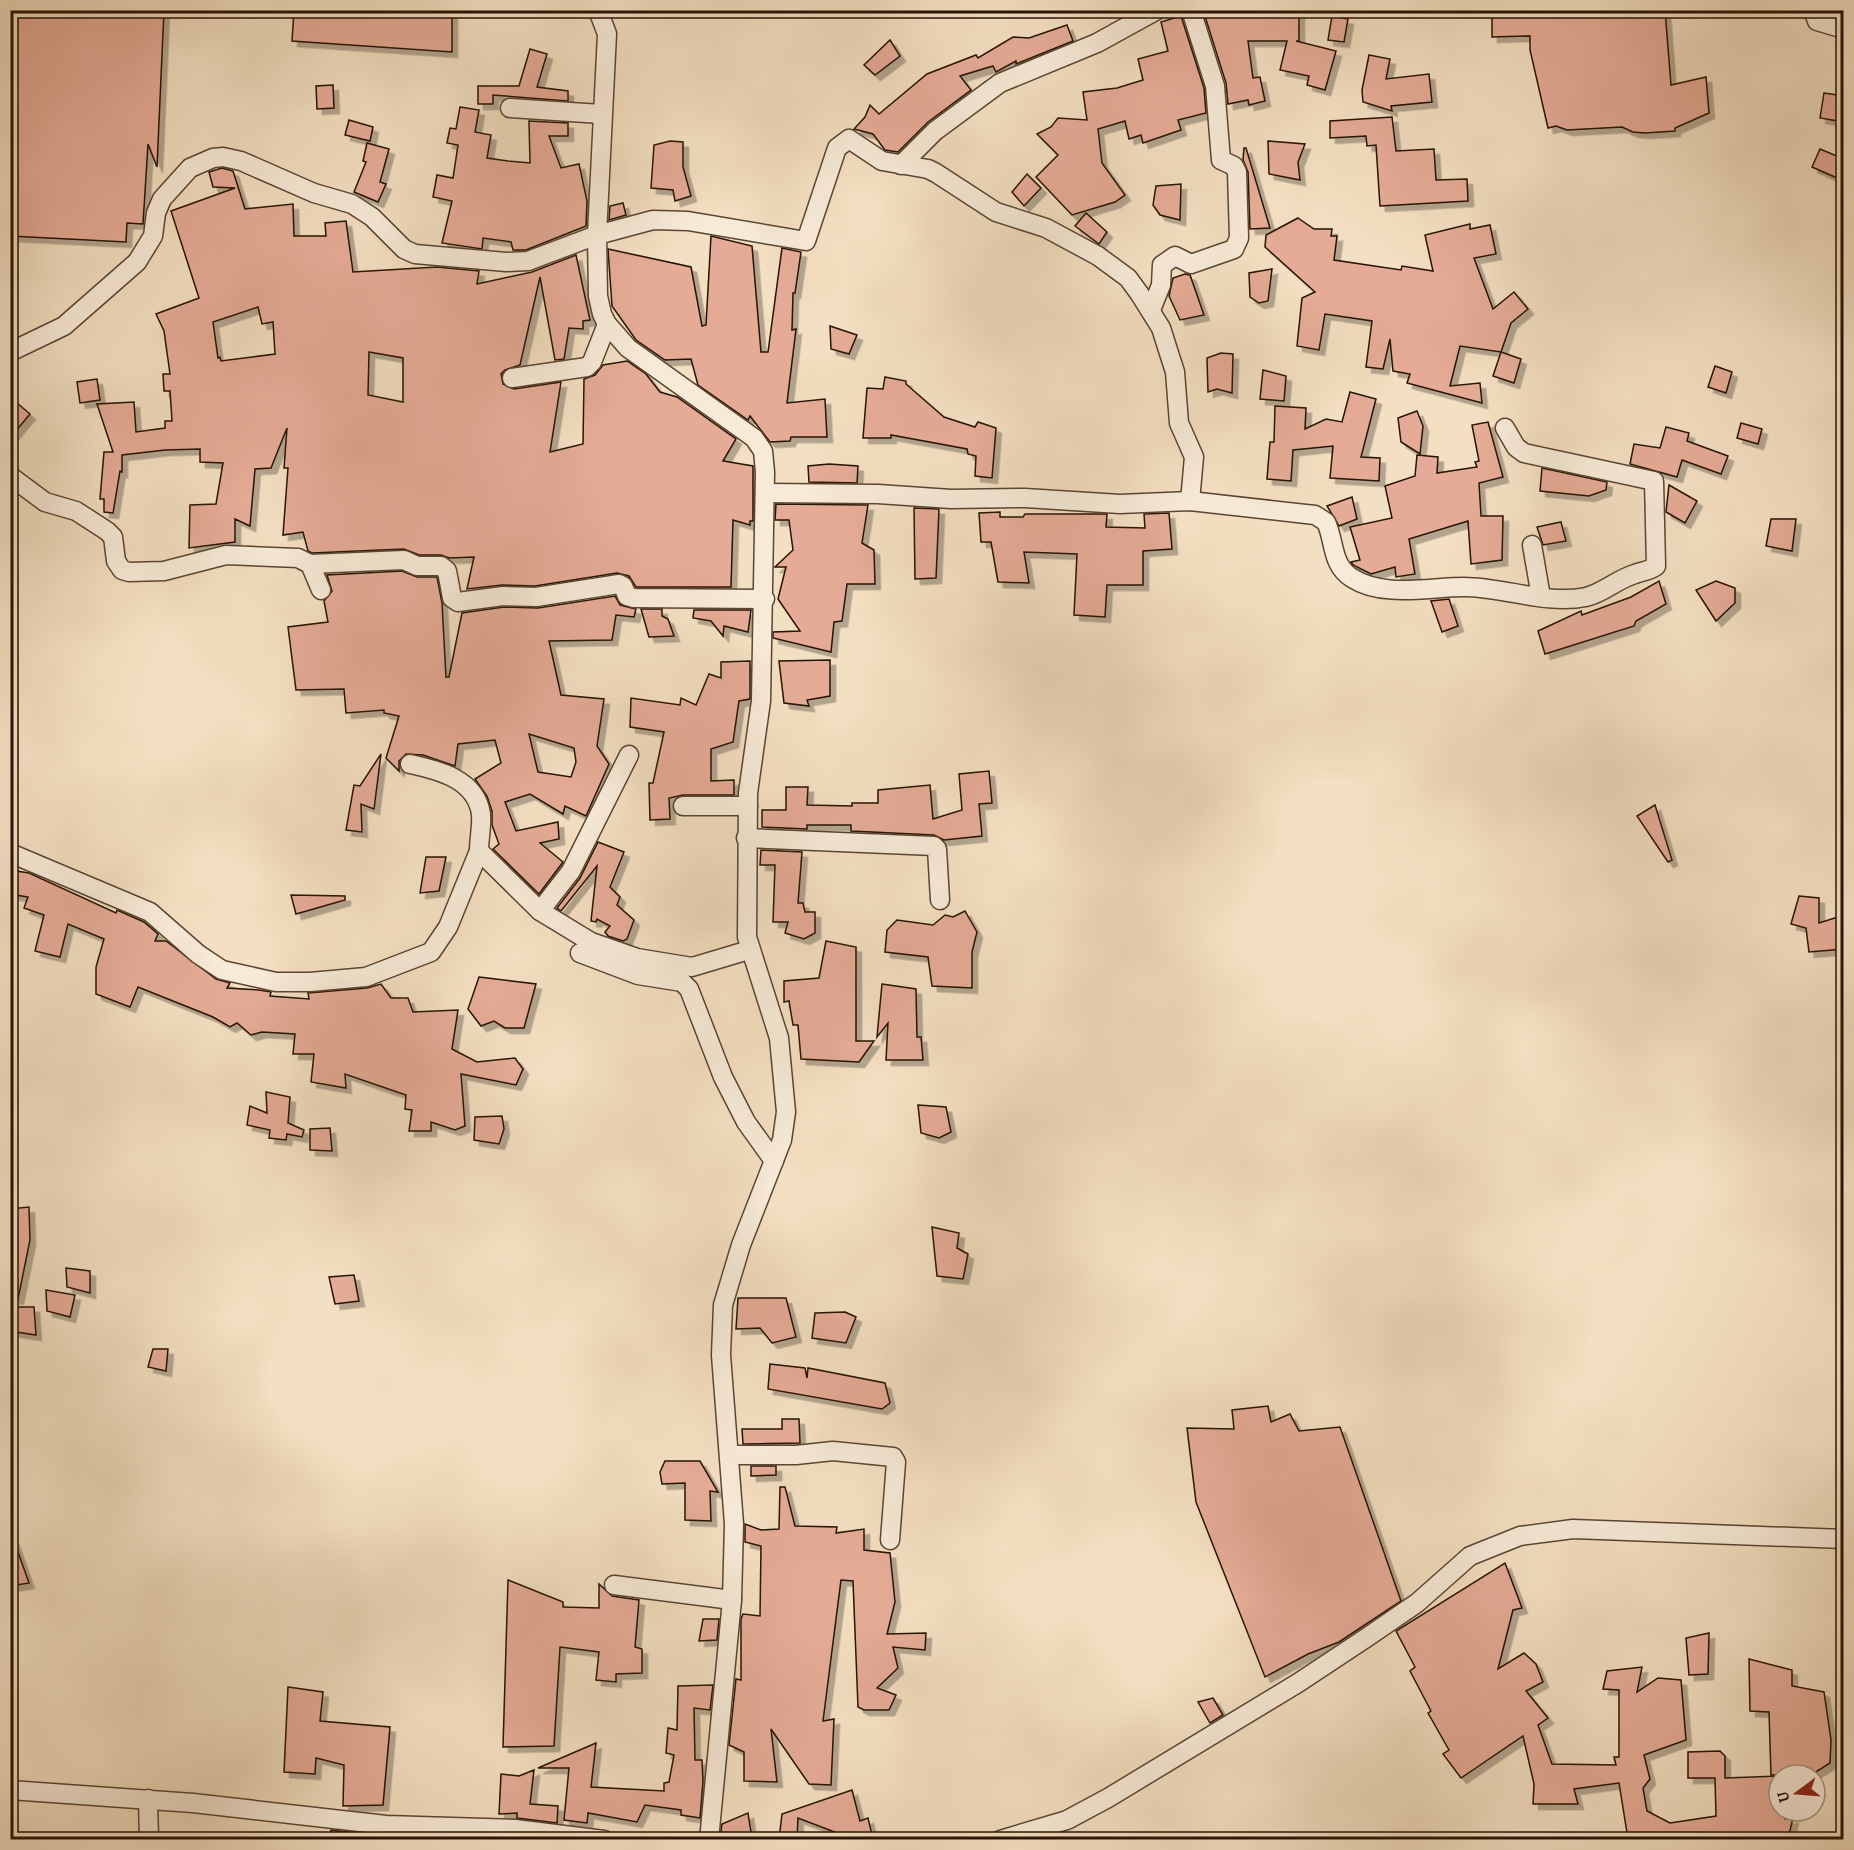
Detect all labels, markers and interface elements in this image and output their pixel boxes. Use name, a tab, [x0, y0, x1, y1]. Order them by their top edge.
north arrow	[1767, 1763, 1827, 1823]
text: U	[1771, 1788, 1796, 1805]

